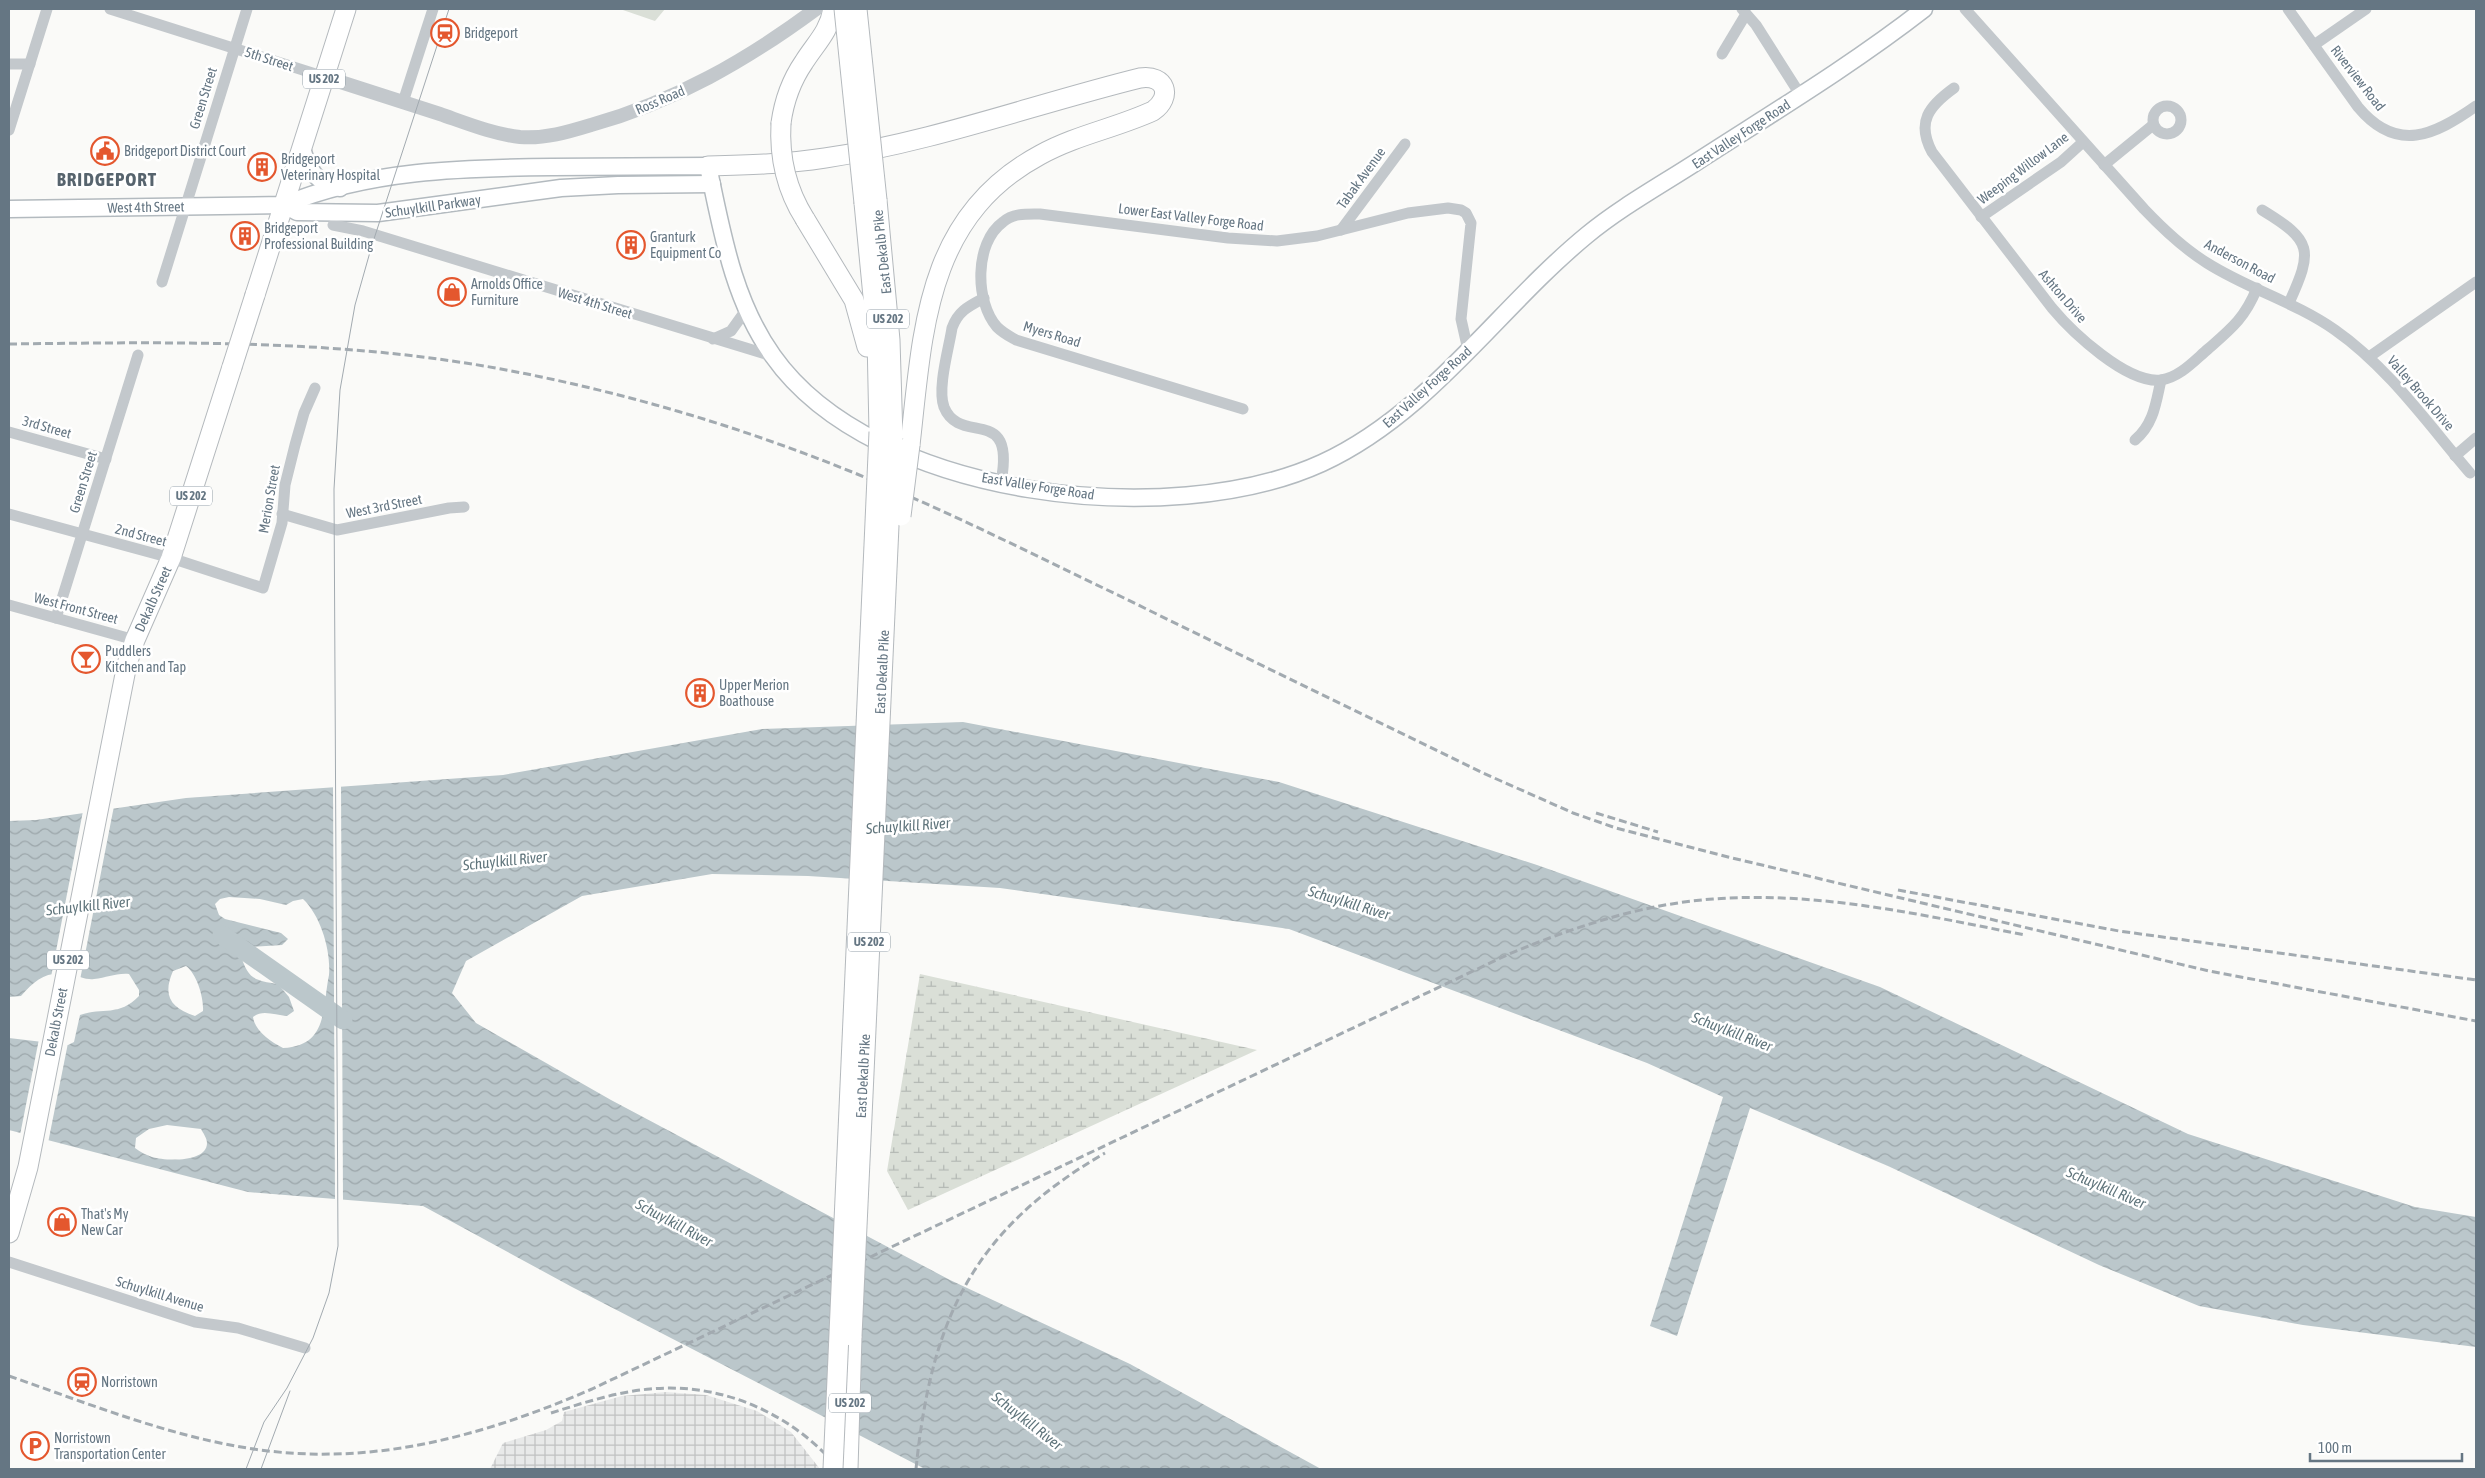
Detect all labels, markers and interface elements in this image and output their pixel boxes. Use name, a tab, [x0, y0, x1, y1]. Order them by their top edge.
station icon: Bridgeport	[430, 18, 460, 48]
place label: Bridgeport	[464, 25, 518, 41]
street label: Riverview Road	[2328, 42, 2388, 114]
street label: 5th Street	[243, 44, 295, 74]
street label: Green Street	[186, 65, 220, 131]
road number: US 202	[303, 70, 345, 88]
street label: Ross Road	[633, 82, 687, 118]
street label: East Valley Forge Road	[1689, 96, 1793, 172]
street label: Weeping Willow Lane	[1974, 129, 2072, 207]
public building icon: Bridgeport District Court	[90, 136, 120, 166]
place label: Bridgeport District Court	[124, 143, 246, 159]
street label: Tabak Avenue	[1333, 144, 1389, 212]
place label: Bridgeport Veterinary Hospital	[281, 151, 381, 183]
building icon: Bridgeport Veterinary Hospital	[247, 152, 277, 182]
district label: BRIDGEPORT	[57, 168, 157, 190]
street label: Schuylkill Parkway	[384, 191, 482, 221]
street label: West 4th Street	[107, 198, 185, 216]
street label: Lower East Valley Forge Road	[1117, 200, 1265, 234]
street label: East Dekalb Pike	[870, 209, 894, 295]
place label: Bridgeport Professional Building	[264, 220, 373, 252]
building icon: Bridgeport Professional Building	[230, 221, 260, 251]
place label: Granturk Equipment Co	[650, 229, 721, 261]
building icon: Granturk Equipment Co	[616, 230, 646, 260]
street label: Anderson Road	[2202, 236, 2278, 286]
street label: Ashton Drive	[2036, 266, 2090, 326]
place label: Arnolds Office Furniture	[471, 276, 543, 308]
shop icon: Arnolds Office Furniture	[437, 277, 467, 307]
street label: West 4th Street	[556, 284, 634, 322]
road number: US 202	[867, 310, 909, 328]
street label: Myers Road	[1021, 318, 1083, 350]
street label: East Valley Forge Road	[1379, 343, 1475, 431]
street label: Valley Brook Drive	[2384, 353, 2458, 433]
street label: 3rd Street	[21, 412, 73, 442]
street label: Green Street	[66, 449, 100, 515]
street label: Merion Street	[255, 464, 283, 534]
street label: East Valley Forge Road	[981, 469, 1095, 503]
road number: US 202	[170, 486, 212, 506]
street label: West 3rd Street	[345, 491, 423, 521]
street label: 2nd Street	[114, 520, 168, 550]
street label: Dekalb Street	[131, 564, 175, 634]
street label: West Front Street	[32, 589, 120, 627]
street label: East Dekalb Pike	[872, 629, 892, 715]
place label: Puddlers Kitchen and Tap	[105, 643, 187, 675]
bar icon: Puddlers Kitchen and Tap	[71, 644, 101, 674]
place label: Upper Merion Boathouse	[719, 677, 789, 709]
building icon: Upper Merion Boathouse	[685, 678, 715, 708]
water label: Schuylkill River	[864, 814, 951, 837]
water label: Schuylkill River	[461, 848, 548, 873]
water label: Schuylkill River	[1305, 882, 1393, 923]
water label: Schuylkill River	[44, 893, 131, 918]
road number: US 202	[848, 932, 890, 952]
road number: US 202	[47, 950, 89, 970]
street label: Dekalb Street	[41, 986, 71, 1058]
water label: Schuylkill River	[1689, 1008, 1775, 1055]
street label: East Dekalb Pike	[853, 1033, 873, 1119]
water label: Schuylkill River	[2063, 1163, 2149, 1212]
water label: Schuylkill River	[632, 1195, 716, 1250]
place label: That's My New Car	[81, 1206, 129, 1238]
shop icon: That's My New Car	[47, 1207, 77, 1237]
street label: Schuylkill Avenue	[114, 1273, 206, 1315]
station icon: Norristown	[67, 1367, 97, 1397]
place label: Norristown	[101, 1374, 158, 1390]
water label: Schuylkill River	[988, 1387, 1066, 1454]
road number: US 202	[829, 1394, 871, 1412]
place label: Norristown Transportation Center	[54, 1430, 166, 1462]
scale bar	[2310, 1430, 2462, 1462]
parking icon: Norristown Transportation Center	[20, 1431, 50, 1461]
text: 100 m	[2318, 1439, 2352, 1456]

